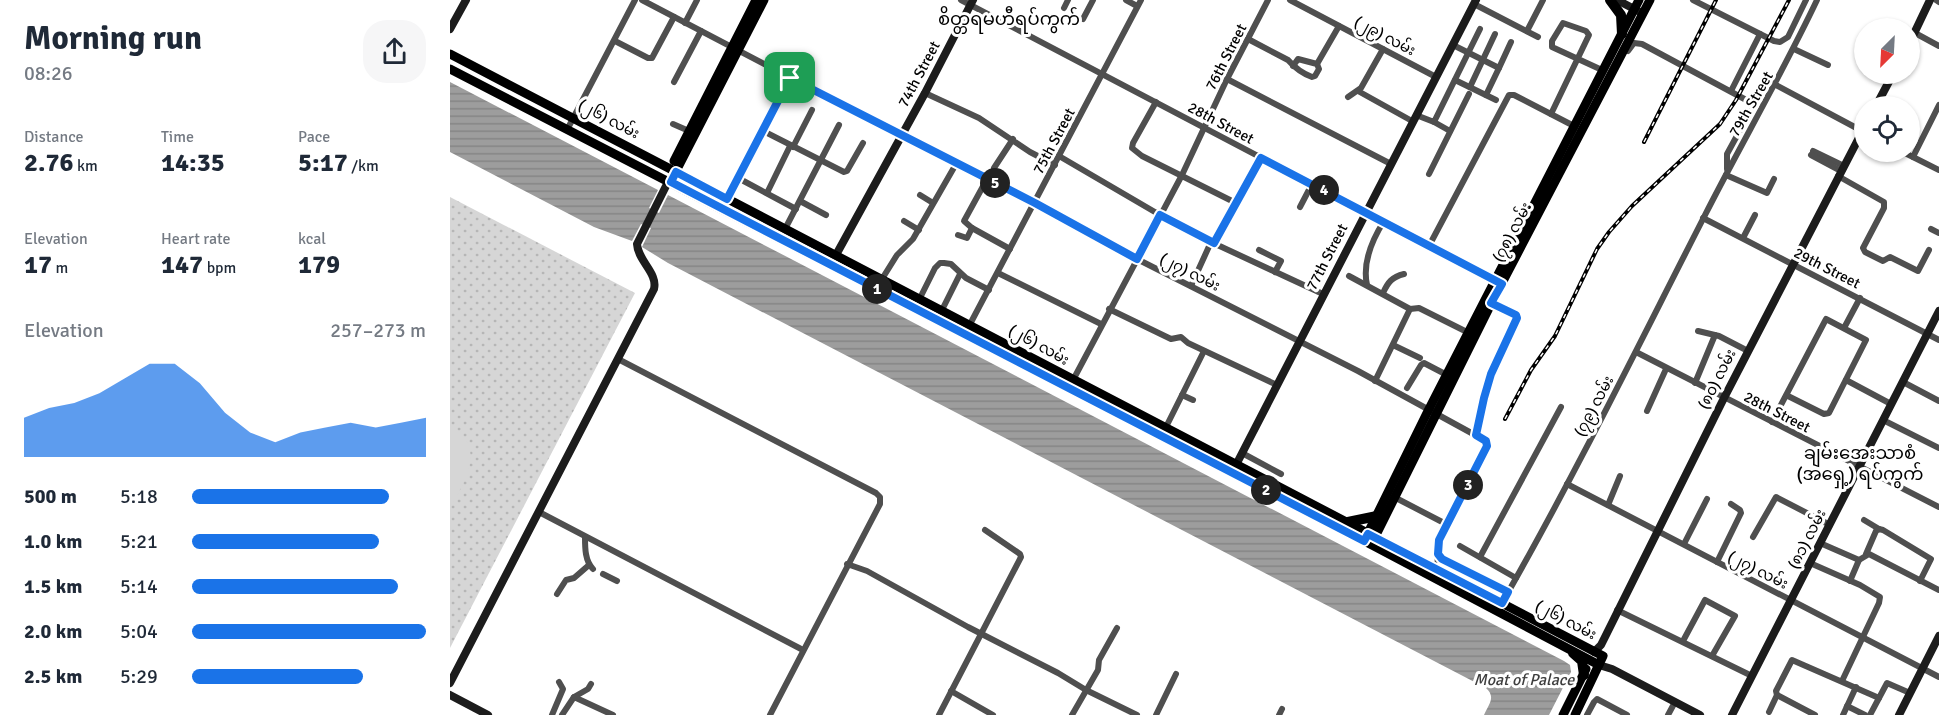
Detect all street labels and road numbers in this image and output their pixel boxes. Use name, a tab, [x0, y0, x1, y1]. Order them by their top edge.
street label: (၂၉) လမ်း	[1350, 12, 1419, 62]
street label: 76th Street	[1202, 21, 1250, 93]
street label: 74th Street	[894, 38, 944, 110]
street label: 79th Street	[1725, 68, 1777, 140]
street label: (၂၆) လမ်း	[574, 95, 643, 145]
street label: 28th Street	[1185, 98, 1257, 148]
street label: 75th Street	[1029, 105, 1079, 177]
street label: (၇၈) လမ်း	[1488, 199, 1538, 266]
street label: 77th Street	[1303, 221, 1351, 293]
street label: 29th Street	[1791, 244, 1863, 292]
street label: (၂၇) လမ်း	[1155, 248, 1224, 298]
street label: (၂၆) လမ်း	[1004, 320, 1073, 372]
street label: (၈၀) လမ်း	[1693, 345, 1740, 412]
street label: (၇၉) လမ်း	[1570, 372, 1620, 441]
street label: 28th Street	[1741, 388, 1813, 436]
street label: (၈၁) လမ်း	[1783, 506, 1830, 572]
street label: (၂၇) လမ်း	[1723, 546, 1792, 596]
street label: (၂၆) လမ်း	[1531, 596, 1600, 646]

